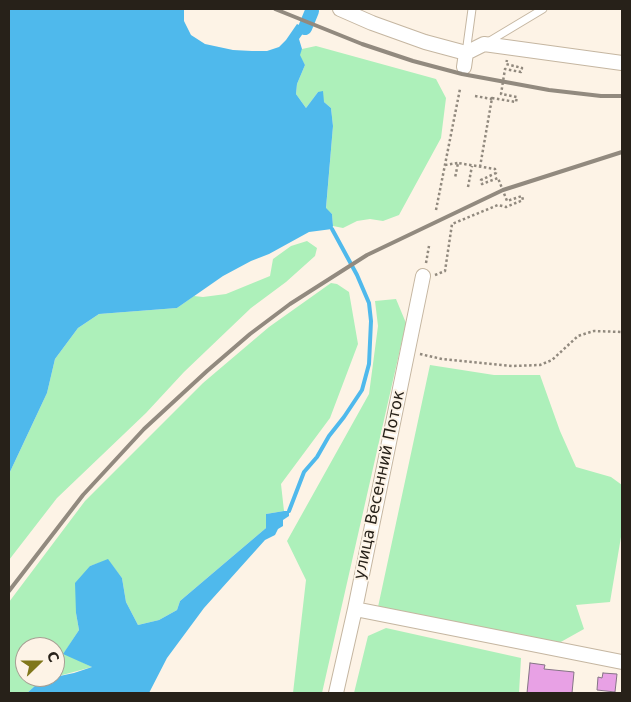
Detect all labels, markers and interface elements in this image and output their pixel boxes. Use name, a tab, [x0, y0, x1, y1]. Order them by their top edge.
street label: улица Весенний Поток	[351, 389, 409, 581]
north arrow	[15, 637, 65, 687]
text: С	[44, 649, 62, 665]

